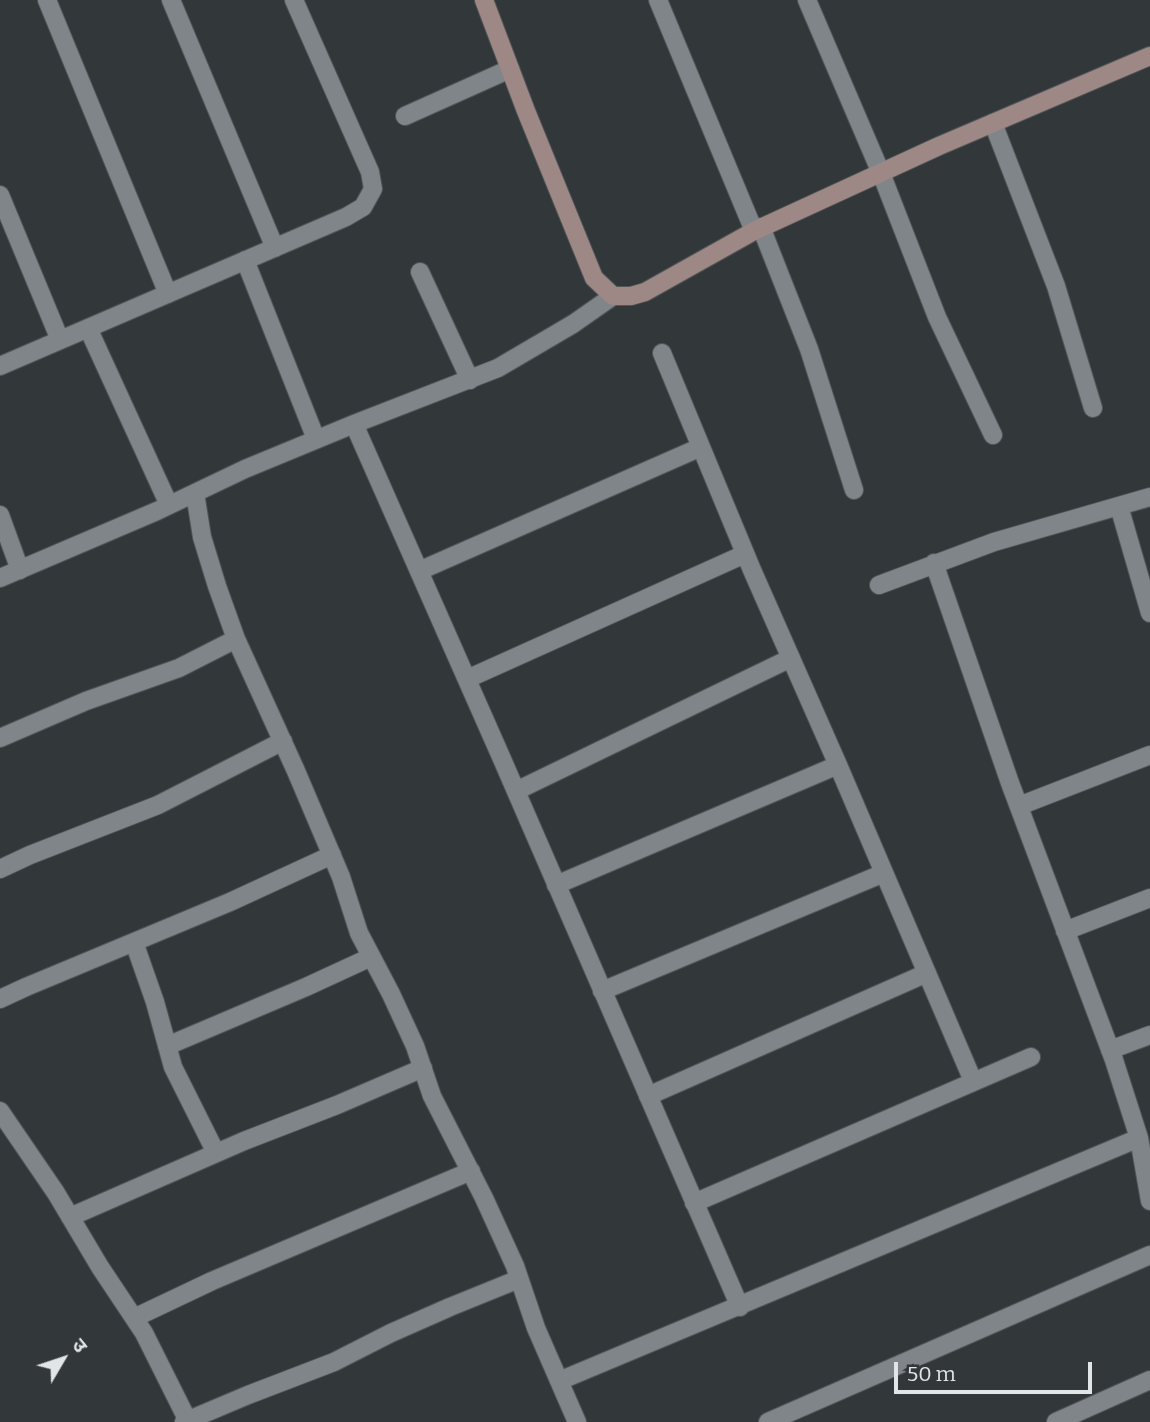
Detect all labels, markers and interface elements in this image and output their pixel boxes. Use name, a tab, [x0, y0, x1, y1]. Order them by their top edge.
north arrow	[28, 1324, 98, 1394]
text: उ	[67, 1334, 92, 1357]
scale bar	[898, 1348, 1096, 1392]
text: 50 m	[907, 1361, 956, 1387]

